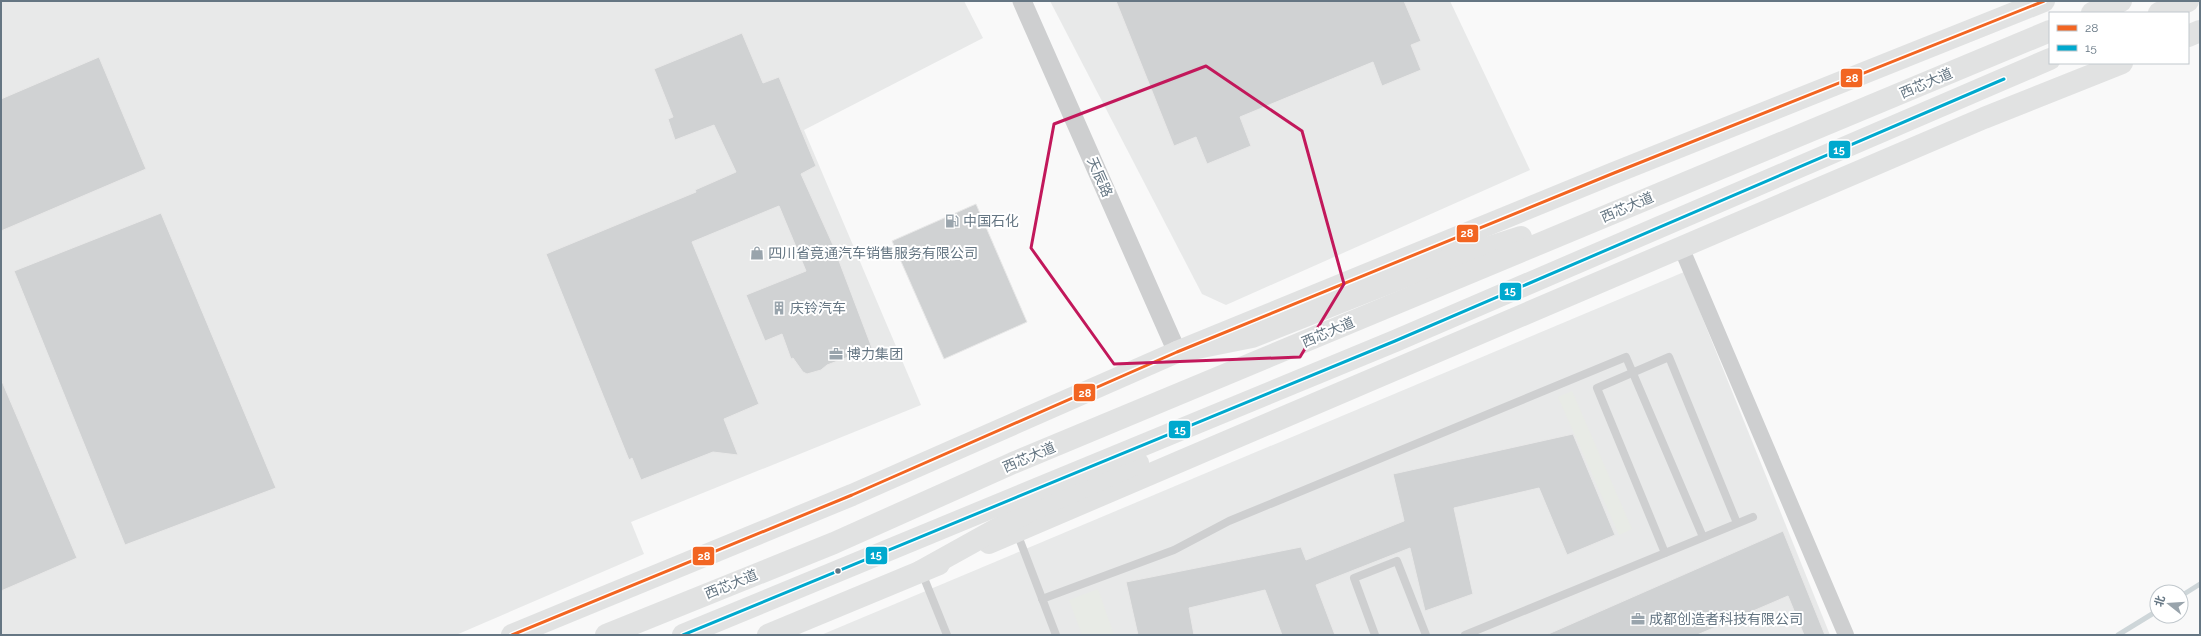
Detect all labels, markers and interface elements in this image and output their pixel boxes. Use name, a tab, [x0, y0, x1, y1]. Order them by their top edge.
legend	[2049, 12, 2189, 64]
text: 28	[2085, 21, 2098, 35]
text: 15	[2085, 41, 2097, 55]
street label: 西芯大道	[1897, 65, 1955, 101]
line badge: 28	[1840, 68, 1863, 88]
text: 28	[1846, 72, 1859, 85]
line badge: 15	[1828, 140, 1851, 159]
text: 15	[1833, 144, 1845, 157]
street label: 天辰路	[1084, 155, 1116, 199]
street label: 西芯大道	[1598, 189, 1656, 225]
fuel station icon: 中国石化	[944, 213, 960, 229]
place label: 中国石化	[963, 213, 1019, 229]
line badge: 28	[1456, 224, 1479, 243]
text: 28	[1461, 227, 1474, 240]
shop icon: 四川省竟通汽车销售服务有限公司	[749, 245, 765, 261]
place label: 四川省竟通汽车销售服务有限公司	[768, 245, 978, 261]
line badge: 15	[1499, 282, 1522, 301]
text: 15	[1504, 285, 1516, 298]
building icon: 庆铃汽车	[771, 300, 787, 316]
place label: 庆铃汽车	[790, 300, 846, 316]
street label: 西芯大道	[1299, 314, 1357, 350]
office icon: 博力集团	[828, 346, 844, 362]
place label: 博力集团	[847, 346, 903, 362]
line badge: 28	[1073, 383, 1096, 402]
text: 28	[1079, 387, 1092, 400]
line badge: 15	[1168, 420, 1191, 439]
text: 15	[1174, 424, 1186, 437]
street label: 西芯大道	[1000, 439, 1058, 475]
line badge: 28	[692, 546, 715, 566]
line badge: 15	[865, 546, 888, 565]
text: 15	[870, 549, 882, 562]
text: 28	[698, 550, 711, 563]
street label: 西芯大道	[702, 566, 760, 602]
unlabelled marker	[833, 566, 843, 576]
north arrow	[2149, 584, 2189, 624]
text: 北	[2152, 594, 2168, 608]
office icon: 成都创造者科技有限公司	[1630, 611, 1646, 627]
place label: 成都创造者科技有限公司	[1649, 611, 1803, 627]

